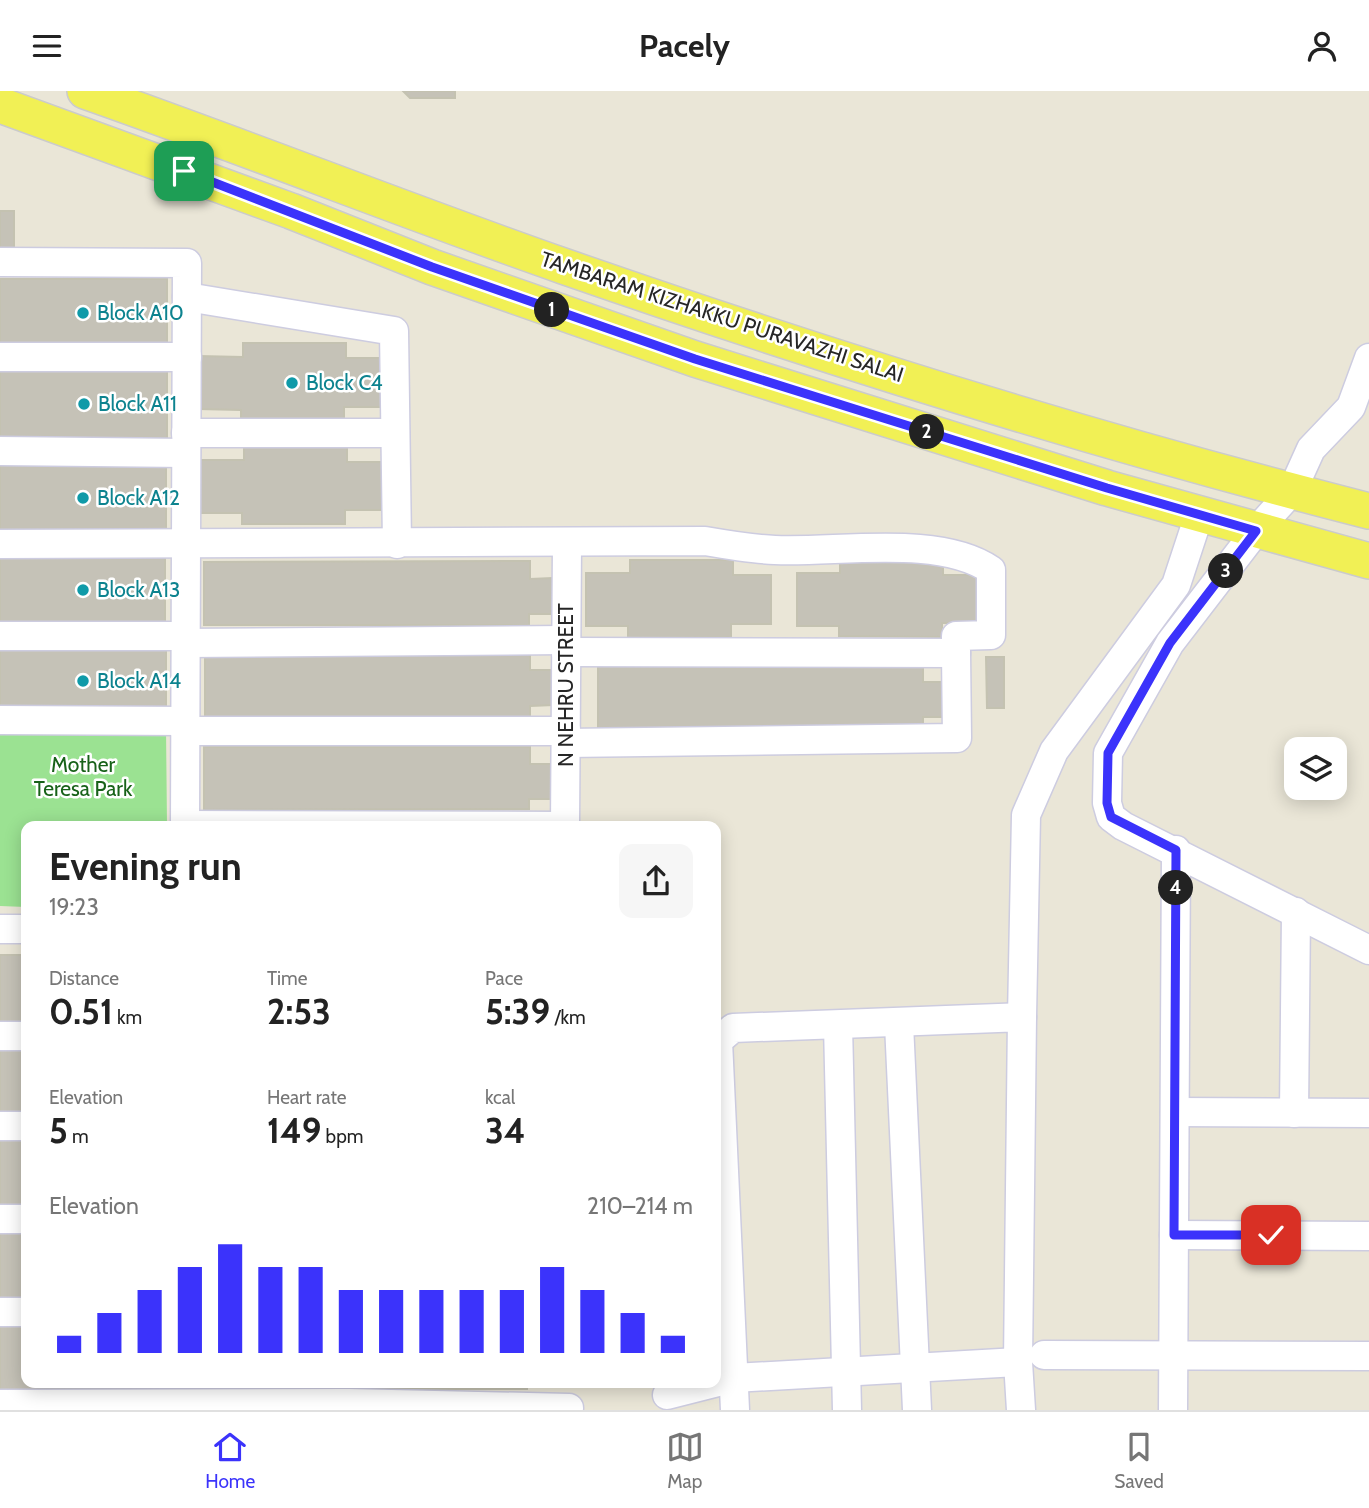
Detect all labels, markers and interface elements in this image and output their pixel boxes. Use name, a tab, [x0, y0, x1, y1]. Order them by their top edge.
text: Pacely	[639, 26, 730, 65]
icon: menu	[28, 27, 66, 65]
icon: person	[1303, 27, 1341, 65]
pin	[154, 141, 214, 201]
icon: arrive	[165, 152, 203, 190]
street label: TAMBARAM KIZHAKKU PURAVAZHI SALAI	[538, 246, 907, 387]
pin: 1	[534, 293, 570, 327]
text: 1	[548, 298, 555, 321]
place label: Block A10	[97, 300, 184, 325]
marker: Block A10	[75, 305, 91, 321]
place label: Block C4	[306, 370, 383, 395]
marker: Block C4	[284, 375, 300, 391]
place label: Block A11	[98, 391, 177, 416]
marker: Block A11	[76, 396, 92, 412]
pin: 2	[909, 415, 944, 449]
text: 2	[921, 420, 932, 443]
place label: Block A12	[97, 485, 180, 510]
marker: Block A12	[75, 490, 91, 506]
pin: 3	[1208, 553, 1244, 589]
text: 3	[1220, 559, 1231, 582]
place label: Block A13	[97, 577, 180, 602]
marker: Block A13	[75, 582, 91, 598]
street label: N NEHRU STREET	[553, 603, 578, 767]
place label: Block A14	[97, 668, 181, 693]
marker: Block A14	[75, 673, 91, 689]
map controls	[1284, 737, 1347, 800]
button: layers	[1284, 737, 1347, 800]
park label: Mother Teresa Park	[34, 752, 133, 801]
text: Evening run	[49, 843, 242, 890]
button: share	[619, 844, 693, 918]
pin: 4	[1158, 871, 1194, 905]
text: 4	[1170, 876, 1181, 899]
text: 19:23	[49, 893, 99, 921]
text: Distance	[49, 967, 119, 990]
text: Time	[267, 967, 307, 990]
text: Pace	[485, 967, 523, 990]
text: 0.51	[49, 990, 113, 1033]
text: 2:53	[267, 990, 331, 1033]
text: 5:39	[485, 990, 550, 1033]
text: km	[113, 1006, 142, 1029]
text: /km	[550, 1006, 586, 1029]
text: Elevation	[49, 1086, 123, 1109]
text: Heart rate	[267, 1086, 347, 1109]
text: kcal	[485, 1086, 515, 1109]
text: 5	[49, 1109, 68, 1152]
text: 149	[267, 1109, 321, 1152]
text: 34	[485, 1109, 526, 1152]
text: m	[68, 1125, 89, 1148]
text: bpm	[321, 1125, 363, 1148]
text: Elevation	[49, 1192, 139, 1220]
text: 210–214 m	[587, 1192, 693, 1220]
pin	[1241, 1205, 1301, 1265]
icon: check	[1252, 1216, 1290, 1254]
tab: Home	[205, 1428, 255, 1493]
tab: Map	[666, 1428, 704, 1493]
tab: Saved	[1114, 1428, 1164, 1493]

